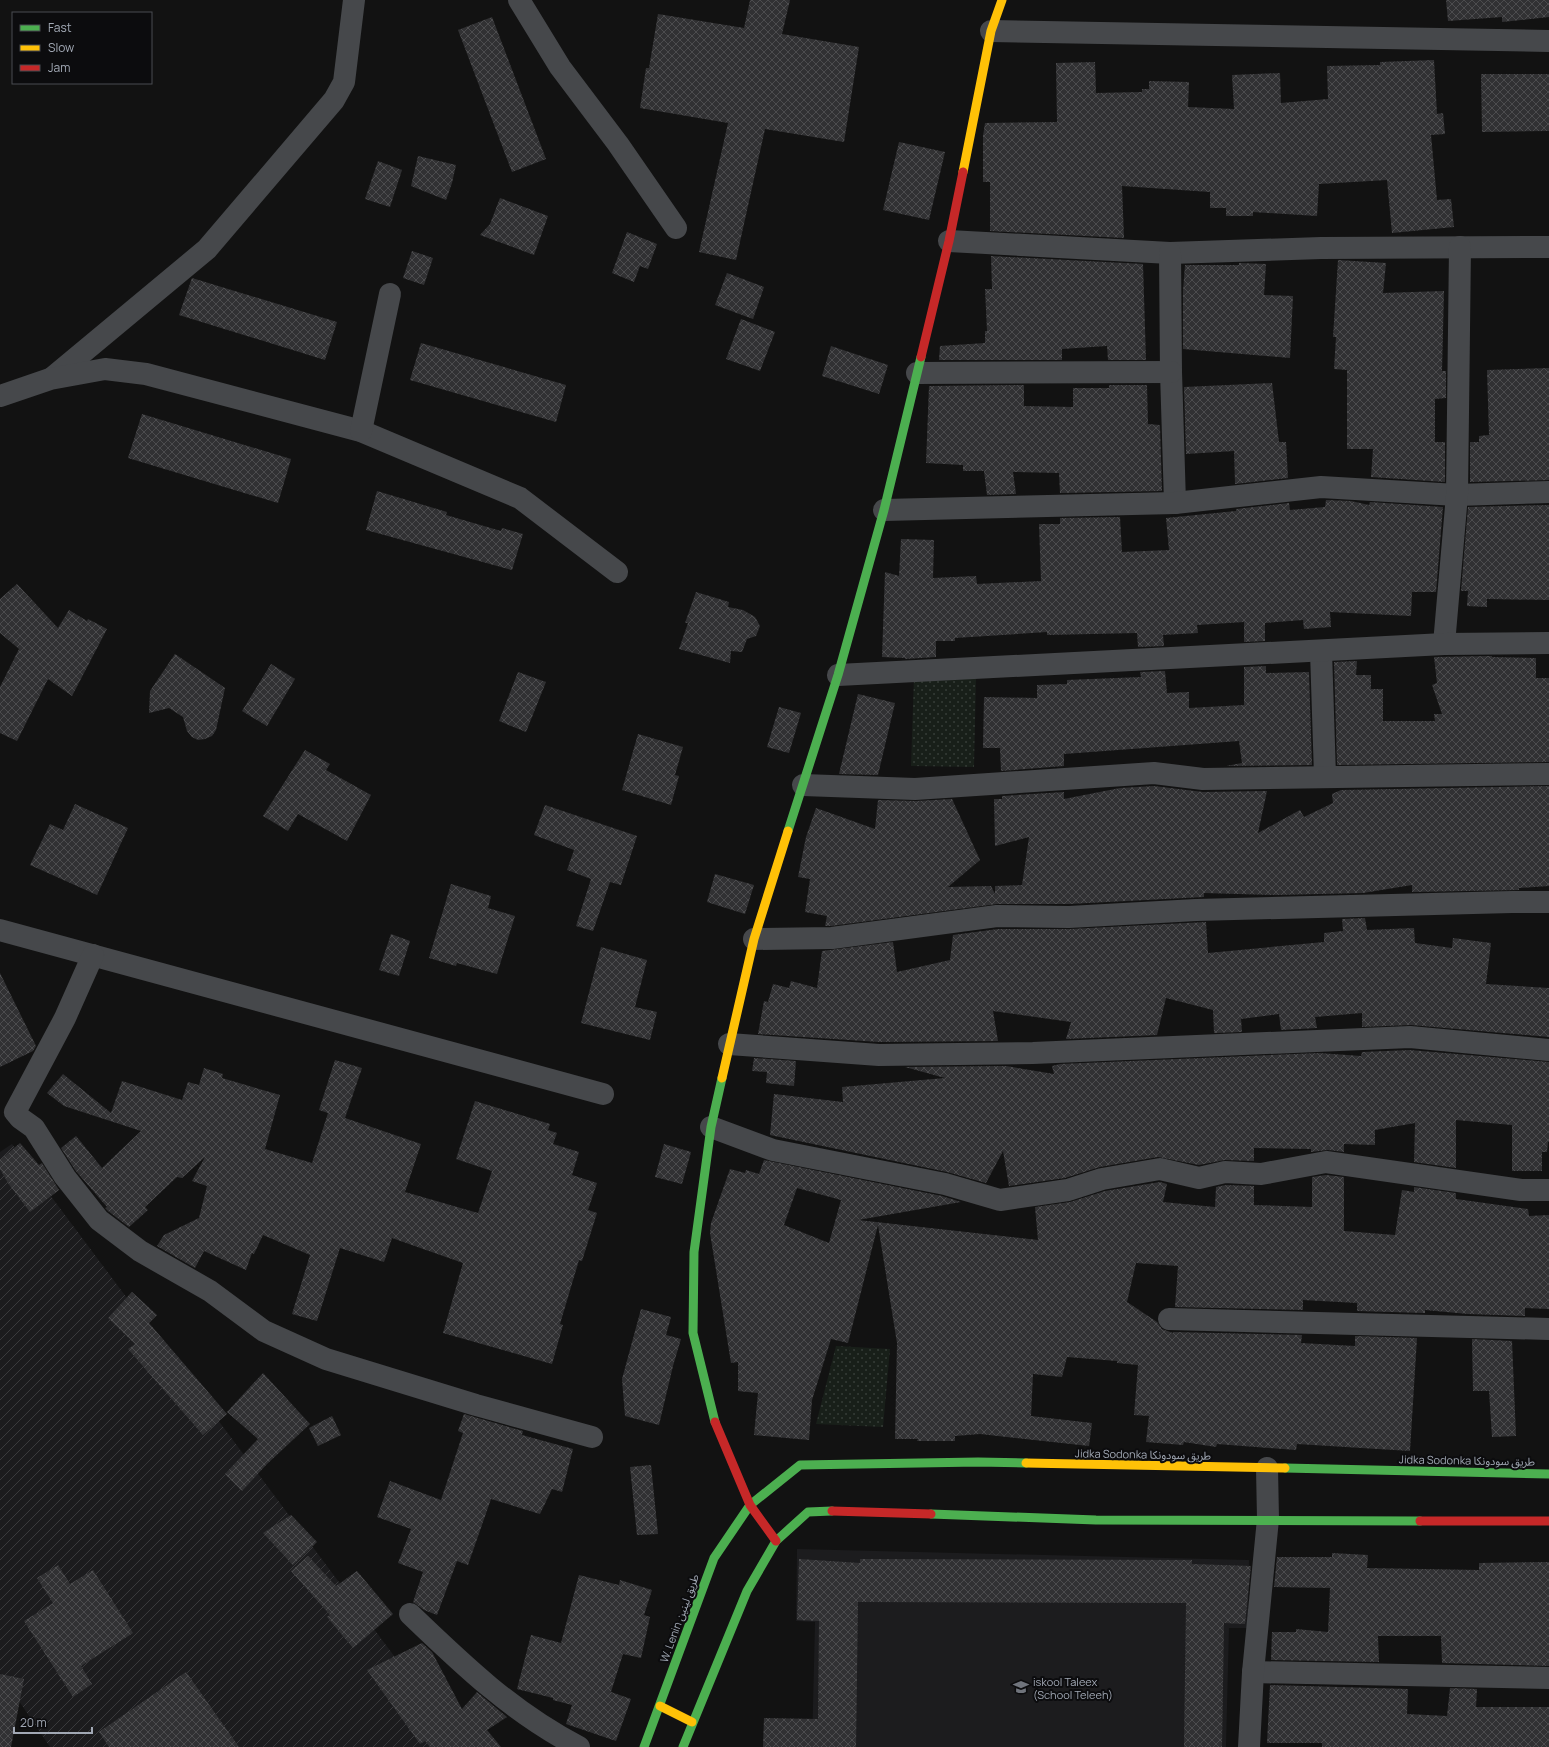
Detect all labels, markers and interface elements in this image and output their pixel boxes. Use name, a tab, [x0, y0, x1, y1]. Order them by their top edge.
legend	[12, 12, 152, 84]
text: Fast	[48, 19, 72, 36]
text: Slow	[48, 39, 74, 56]
text: Jam	[48, 59, 70, 76]
street label: Jidka Sodonka طريق سودونكا	[1075, 1445, 1211, 1463]
street label: Jidka Sodonka طريق سودونكا	[1399, 1451, 1535, 1469]
street label: W. Lenin طريق لينين	[656, 1572, 702, 1664]
place label: iskool Taleex (School Teleeh)	[1033, 1674, 1113, 1702]
school or university icon: iskool Taleex (School Teleeh)	[1012, 1678, 1030, 1696]
scale bar	[14, 1709, 92, 1735]
text: 20 m	[20, 1714, 47, 1731]

